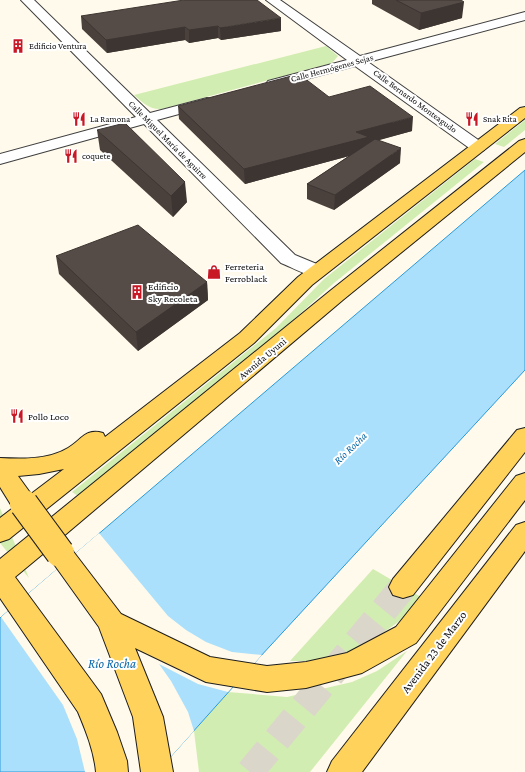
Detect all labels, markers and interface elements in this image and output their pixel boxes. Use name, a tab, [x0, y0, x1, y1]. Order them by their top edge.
building icon: Edificio Ventura	[10, 38, 26, 54]
place label: Edificio Ventura	[29, 41, 87, 51]
street label: Calle Hermógenes Sejas	[290, 52, 375, 85]
street label: Calle Bernardo Monteagudo	[371, 67, 459, 135]
street label: Calle Miguel María de Aguirre	[127, 99, 209, 181]
restaurant icon: La Ramona	[71, 111, 87, 127]
restaurant icon: Snak Rita	[464, 111, 480, 127]
place label: La Ramona	[90, 114, 130, 124]
place label: Snak Rita	[483, 114, 517, 124]
restaurant icon: coquete	[63, 148, 79, 164]
place label: coquete	[82, 151, 110, 161]
place label: Ferreteria Ferroblack	[225, 261, 267, 284]
shop icon: Ferreteria Ferroblack	[206, 264, 222, 280]
place label: Edificio Sky Recoleta	[148, 281, 198, 304]
building icon: Edificio Sky Recoleta	[129, 284, 145, 300]
street label: Avenida Uyuni	[236, 335, 289, 381]
restaurant icon: Pollo Loco	[9, 408, 25, 424]
place label: Pollo Loco	[28, 411, 69, 422]
water label: Río Rocha	[331, 430, 369, 466]
street label: Avenida 23 de Marzo	[399, 608, 469, 696]
water label: Río Rocha	[88, 656, 136, 671]

